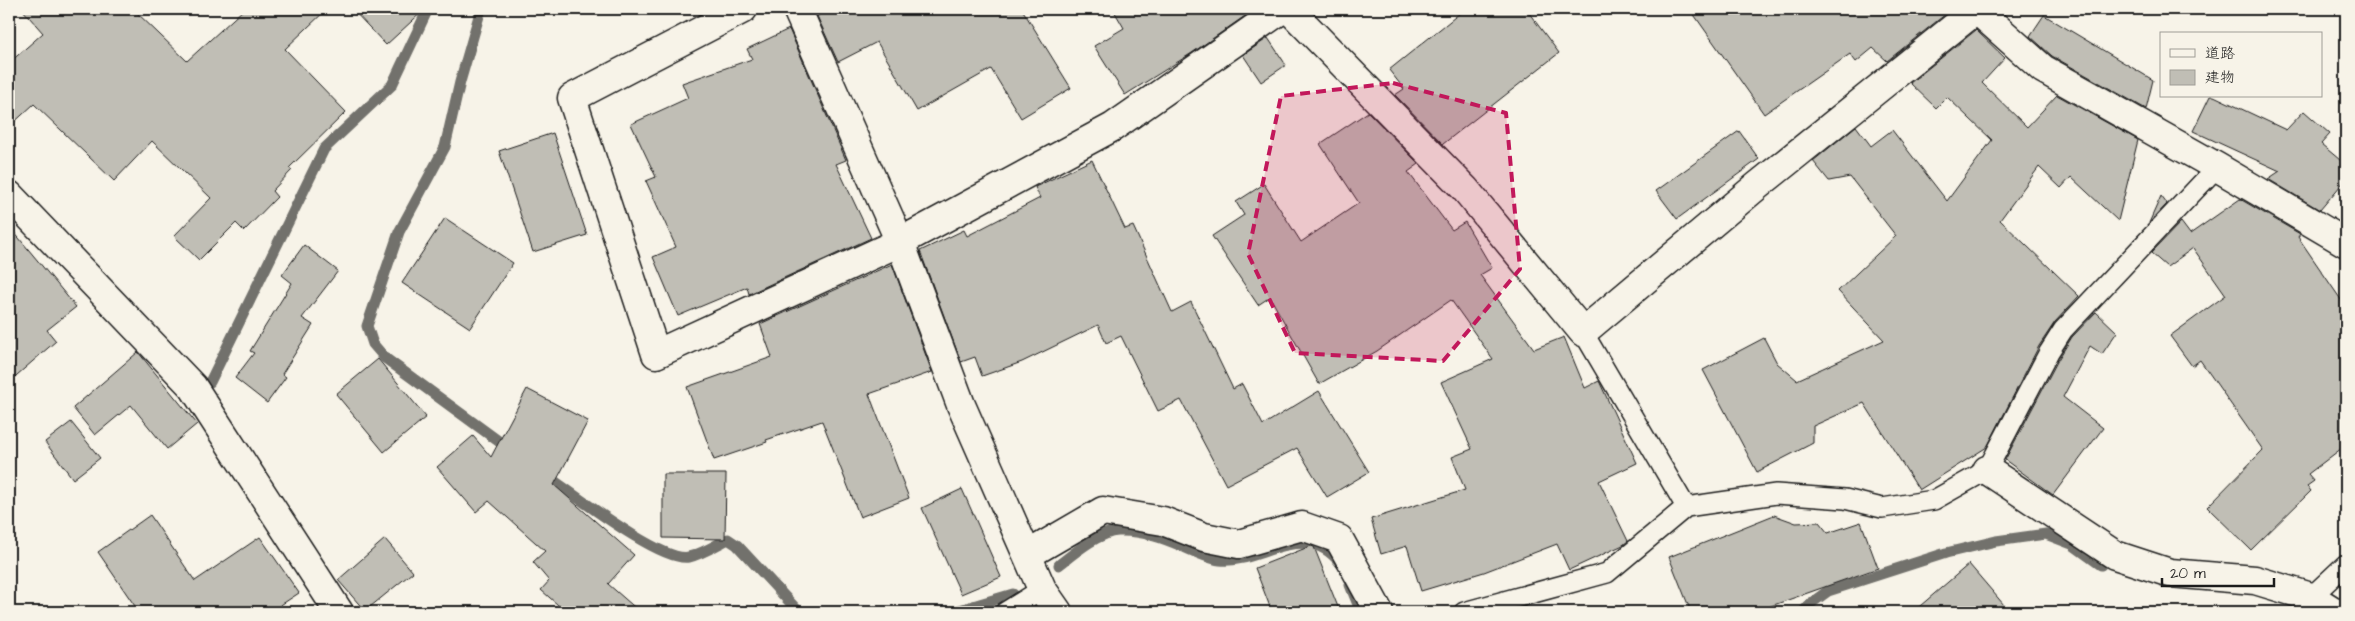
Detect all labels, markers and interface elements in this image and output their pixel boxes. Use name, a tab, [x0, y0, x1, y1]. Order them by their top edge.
legend	[2160, 32, 2322, 98]
text: 道路	[2205, 43, 2235, 64]
text: 建物	[2205, 67, 2235, 88]
scale bar	[2162, 556, 2275, 588]
text: 20 m	[2170, 563, 2206, 584]

